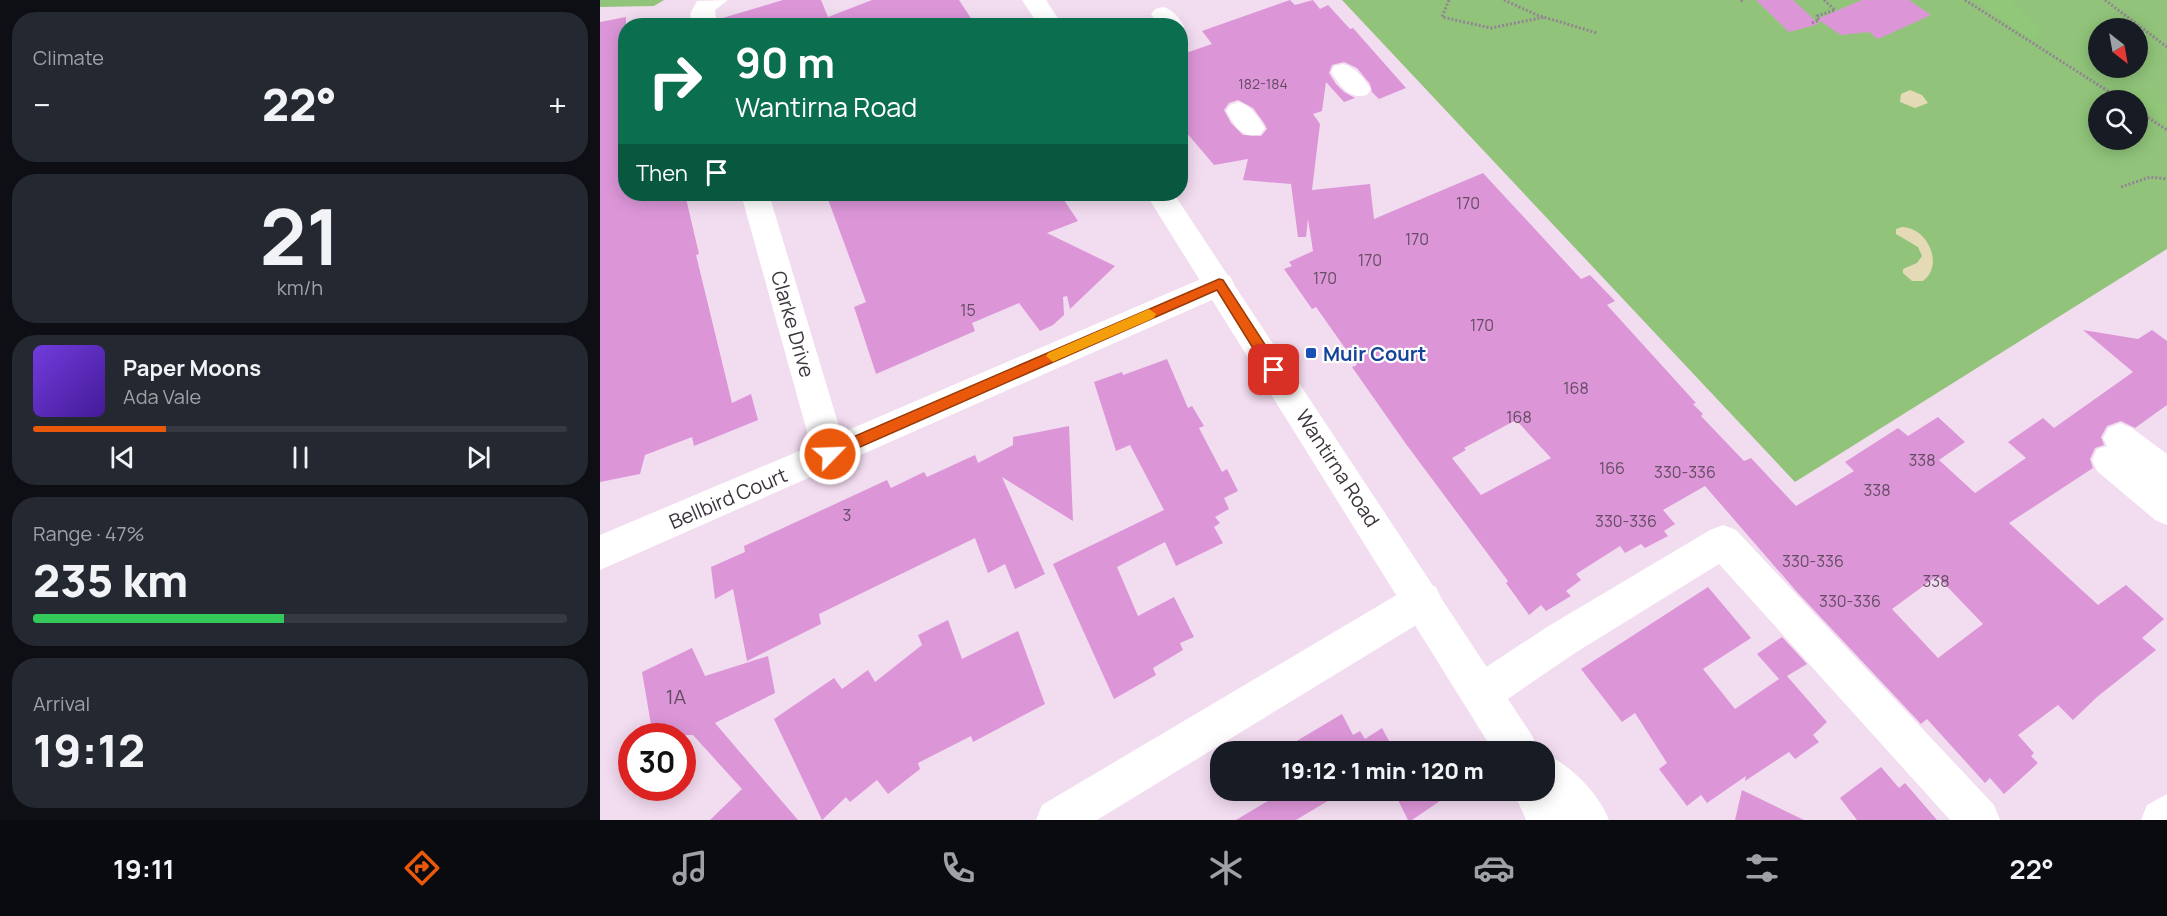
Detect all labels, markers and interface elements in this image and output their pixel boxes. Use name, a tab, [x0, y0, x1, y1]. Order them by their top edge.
north arrow	[2088, 18, 2148, 78]
map controls	[2088, 18, 2148, 150]
text: 90 m	[735, 33, 835, 91]
icon: right	[636, 42, 714, 120]
text: Climate	[33, 44, 104, 71]
text: 22°	[262, 73, 337, 135]
house number: 182-184	[1238, 74, 1288, 93]
text: −	[33, 82, 51, 127]
text: +	[548, 82, 567, 127]
text: Wantirna Road	[735, 88, 917, 125]
button: search	[2088, 90, 2148, 150]
icon: arrive	[700, 156, 733, 189]
text: Then	[636, 158, 688, 188]
text: 21	[260, 182, 340, 288]
house number: 170	[1456, 192, 1480, 214]
house number: 170	[1405, 228, 1429, 250]
house number: 170	[1358, 249, 1382, 271]
house number: 170	[1313, 267, 1337, 289]
street label: Clarke Drive	[765, 268, 821, 380]
text: km/h	[277, 274, 323, 301]
house number: 15	[960, 299, 976, 321]
house number: 170	[1470, 314, 1494, 336]
place label: Muir Court	[1323, 340, 1426, 367]
pin	[1248, 344, 1299, 395]
marker: Muir Court	[1304, 346, 1318, 360]
text: Paper Moons	[123, 353, 261, 383]
icon: arrive	[1257, 353, 1290, 386]
house number: 168	[1563, 377, 1589, 399]
text: Ada Vale	[123, 383, 201, 410]
street label: Wantirna Road	[1290, 404, 1386, 532]
house number: 168	[1506, 406, 1532, 428]
position arrow	[798, 422, 862, 486]
icon: previous	[106, 441, 139, 474]
icon: pause	[284, 441, 317, 474]
icon: next	[462, 441, 495, 474]
house number: 338	[1909, 449, 1935, 471]
house number: 166	[1599, 457, 1625, 479]
street label: Bellbird Court	[665, 461, 791, 535]
house number: 330-336	[1654, 461, 1716, 483]
house number: 338	[1864, 479, 1890, 501]
house number: 3	[843, 504, 851, 526]
house number: 330-336	[1595, 510, 1657, 532]
text: Range · 47%	[33, 520, 145, 547]
text: 235 km	[33, 549, 188, 611]
house number: 330-336	[1782, 550, 1844, 572]
house number: 338	[1923, 570, 1949, 592]
house number: 330-336	[1819, 590, 1881, 612]
house number: 1A	[666, 683, 687, 710]
text: Arrival	[33, 690, 90, 717]
text: 19:12	[33, 719, 145, 781]
speed limit sign: 30	[618, 723, 696, 801]
text: 19:12 · 1 min · 120 m	[1281, 756, 1484, 786]
icon: directions	[401, 847, 443, 889]
icon: music	[669, 847, 711, 889]
icon: phone	[937, 847, 979, 889]
icon: climate	[1205, 847, 1247, 889]
icon: car	[1473, 847, 1515, 889]
icon: filters	[1741, 847, 1783, 889]
text: 19:11	[113, 850, 175, 887]
text: 22°	[2010, 850, 2054, 887]

